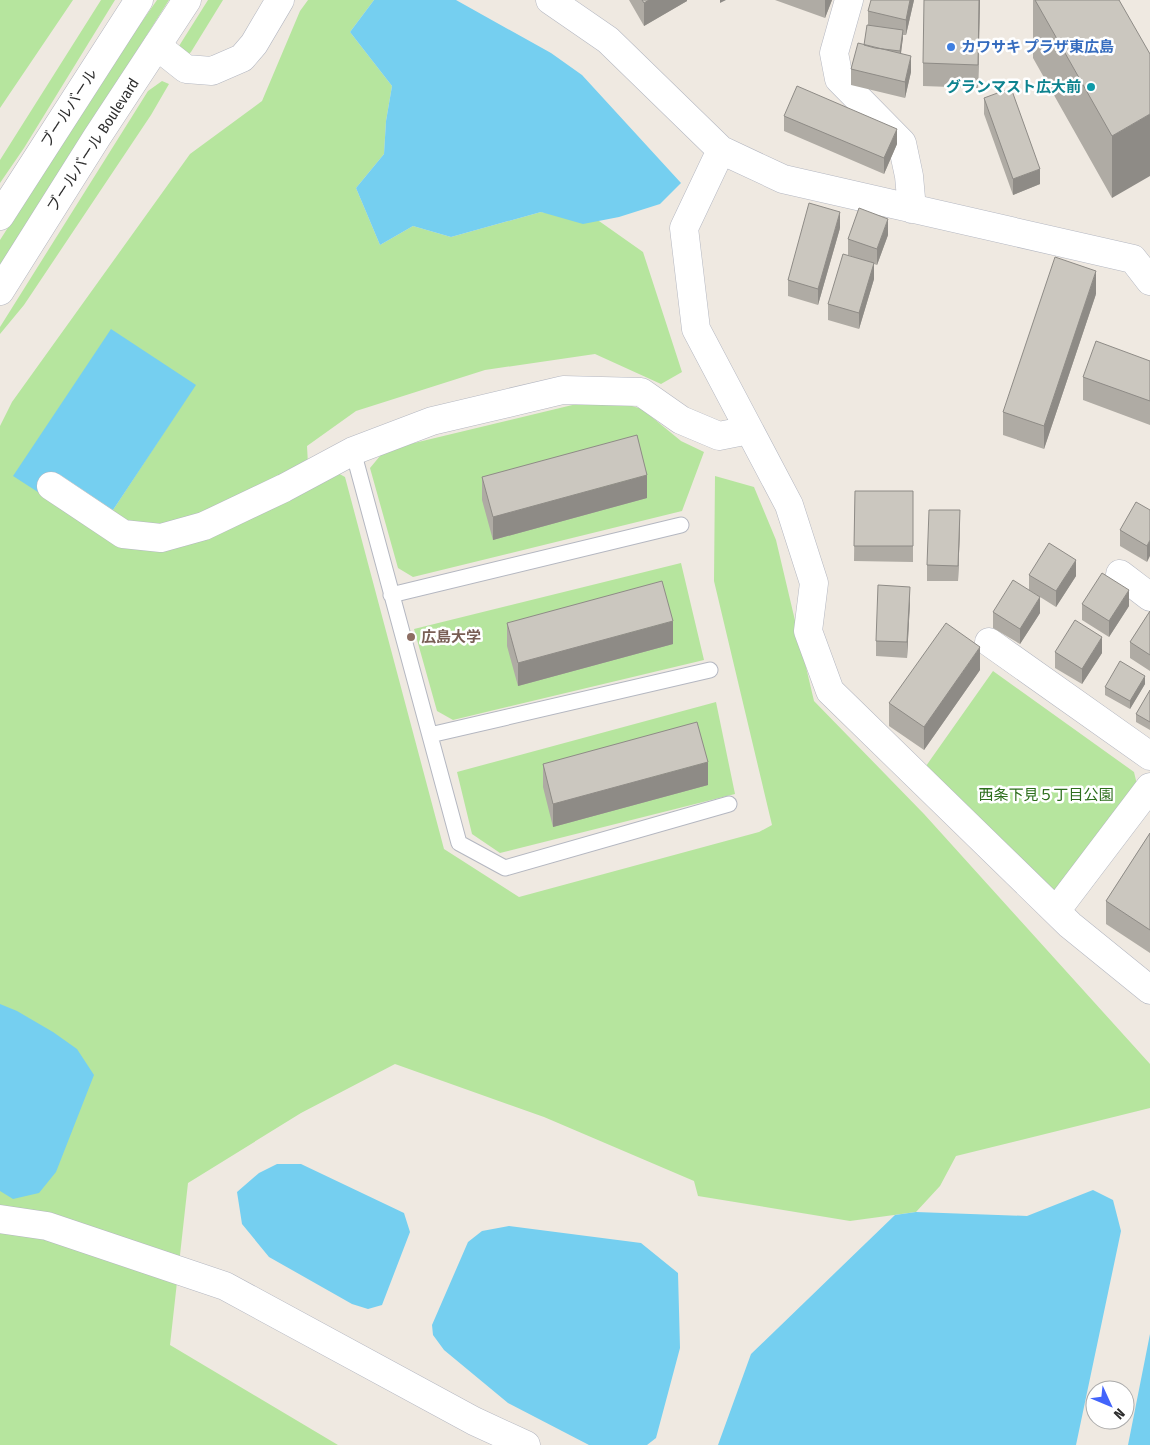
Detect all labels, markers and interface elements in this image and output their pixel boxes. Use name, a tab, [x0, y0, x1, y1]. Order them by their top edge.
place label: カワサキ プラザ東広島	[961, 38, 1114, 56]
marker: カワサキ プラザ東広島	[945, 41, 957, 53]
street label: ブールバール	[37, 65, 101, 151]
street label: ブールバール Boulevard	[43, 75, 143, 215]
place label: グランマスト広大前	[946, 78, 1081, 96]
marker: グランマスト広大前	[1085, 81, 1097, 93]
place label: 広島大学	[421, 628, 481, 646]
marker: 広島大学	[405, 631, 417, 643]
park label: 西条下見５丁目公園	[978, 786, 1114, 804]
north arrow	[1085, 1380, 1135, 1430]
text: N	[1110, 1405, 1128, 1423]

